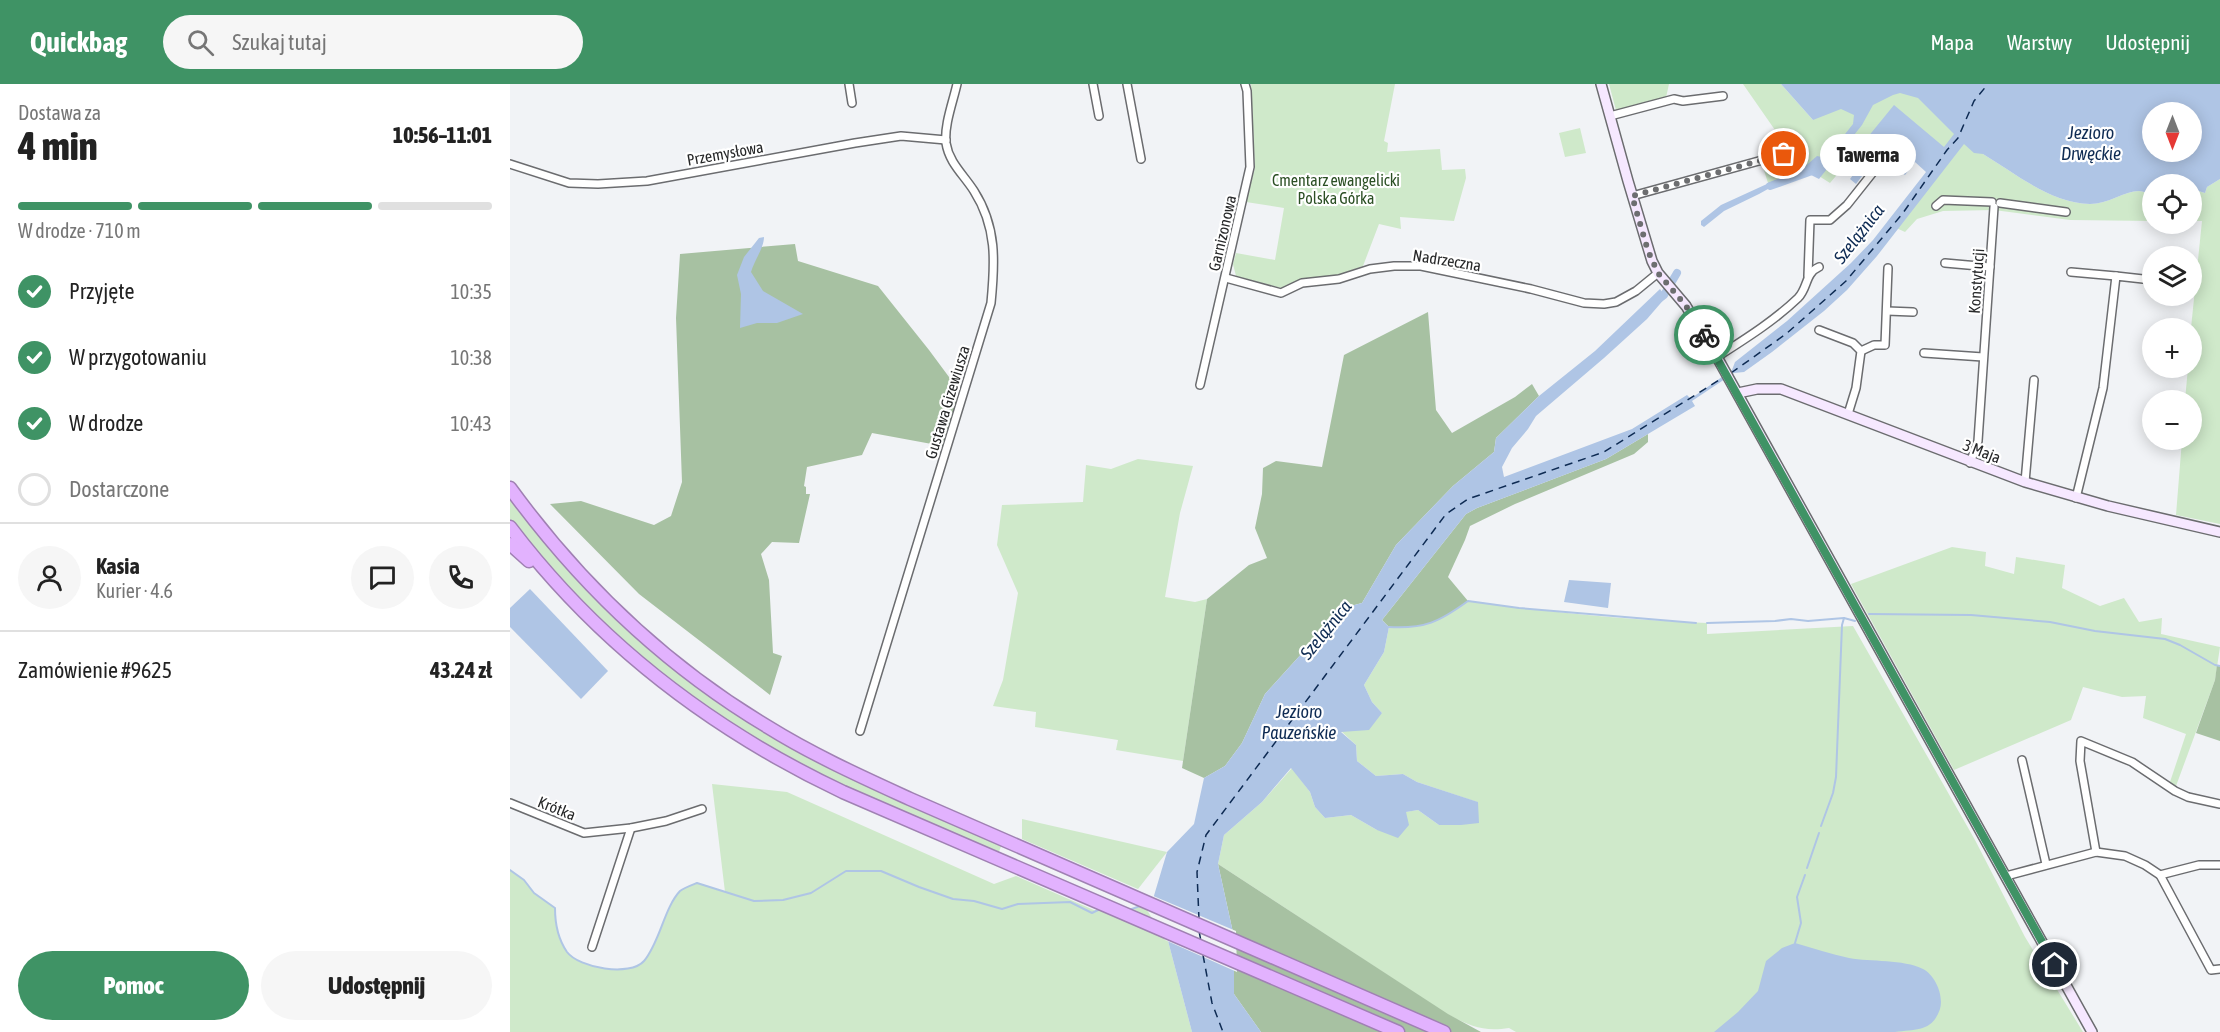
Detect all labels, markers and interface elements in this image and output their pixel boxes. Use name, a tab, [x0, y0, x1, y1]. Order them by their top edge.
search box	[163, 15, 583, 69]
text: Quickbag	[30, 26, 127, 58]
icon: search	[184, 26, 217, 59]
text: Szukaj tutaj	[232, 29, 327, 55]
text: Mapa	[1930, 30, 1974, 54]
text: Warstwy	[2007, 30, 2072, 54]
text: Udostępnij	[2105, 30, 2190, 54]
text: Dostawa za	[18, 101, 101, 124]
north arrow	[2142, 102, 2202, 162]
map controls	[2142, 102, 2202, 450]
text: 10:56–11:01	[393, 122, 492, 148]
water label: Jezioro Drwęckie	[2061, 122, 2121, 164]
text: 4 min	[18, 124, 98, 168]
pin	[1758, 128, 1809, 179]
callout: Tawerna	[1820, 133, 1916, 175]
street label: Przemysłowa	[685, 137, 765, 170]
icon: bag	[1767, 137, 1800, 170]
text: Tawerna	[1837, 143, 1899, 166]
park label: Cmentarz ewangelicki Polska Górka	[1272, 171, 1400, 207]
button: locate	[2142, 174, 2202, 234]
street label: Garnizonowa	[1205, 193, 1239, 273]
water label: Szelążnica	[1828, 199, 1889, 268]
text: W drodze · 710 m	[18, 219, 141, 242]
street label: Nadrzeczna	[1412, 246, 1482, 274]
button: layers	[2142, 246, 2202, 306]
street label: Konstytucji	[1965, 248, 1988, 314]
icon: check	[18, 275, 51, 308]
text: Przyjęte	[69, 278, 134, 304]
text: 10:35	[450, 280, 492, 303]
courier	[1674, 305, 1734, 365]
button: +	[2142, 318, 2202, 378]
icon: bike	[1688, 319, 1721, 352]
icon: check	[18, 341, 51, 374]
street label: Gustawa Gizewiusza	[921, 343, 973, 461]
text: W przygotowaniu	[69, 344, 207, 370]
text: 10:38	[450, 346, 492, 369]
button: −	[2142, 390, 2202, 450]
icon: check	[18, 407, 51, 440]
text: W drodze	[69, 410, 143, 436]
text: 10:43	[450, 412, 492, 435]
street label: 3 Maja	[1960, 436, 2003, 467]
text: Dostarczone	[69, 476, 169, 502]
button: person	[18, 546, 81, 609]
button: chat	[351, 546, 414, 609]
button: phone	[429, 546, 492, 609]
text: Kasia	[96, 553, 140, 579]
text: Kurier · 4.6	[96, 579, 173, 602]
water label: Szelążnica	[1295, 596, 1356, 664]
text: Zamówienie #9625	[18, 657, 172, 683]
text: 43.24 zł	[430, 657, 492, 683]
water label: Jezioro Pauzeńskie	[1262, 701, 1336, 743]
street label: Krótka	[535, 792, 579, 824]
pin	[2029, 939, 2080, 990]
icon: home	[2038, 948, 2071, 981]
button: Pomoc	[18, 951, 249, 1020]
button: Udostępnij	[261, 951, 492, 1020]

